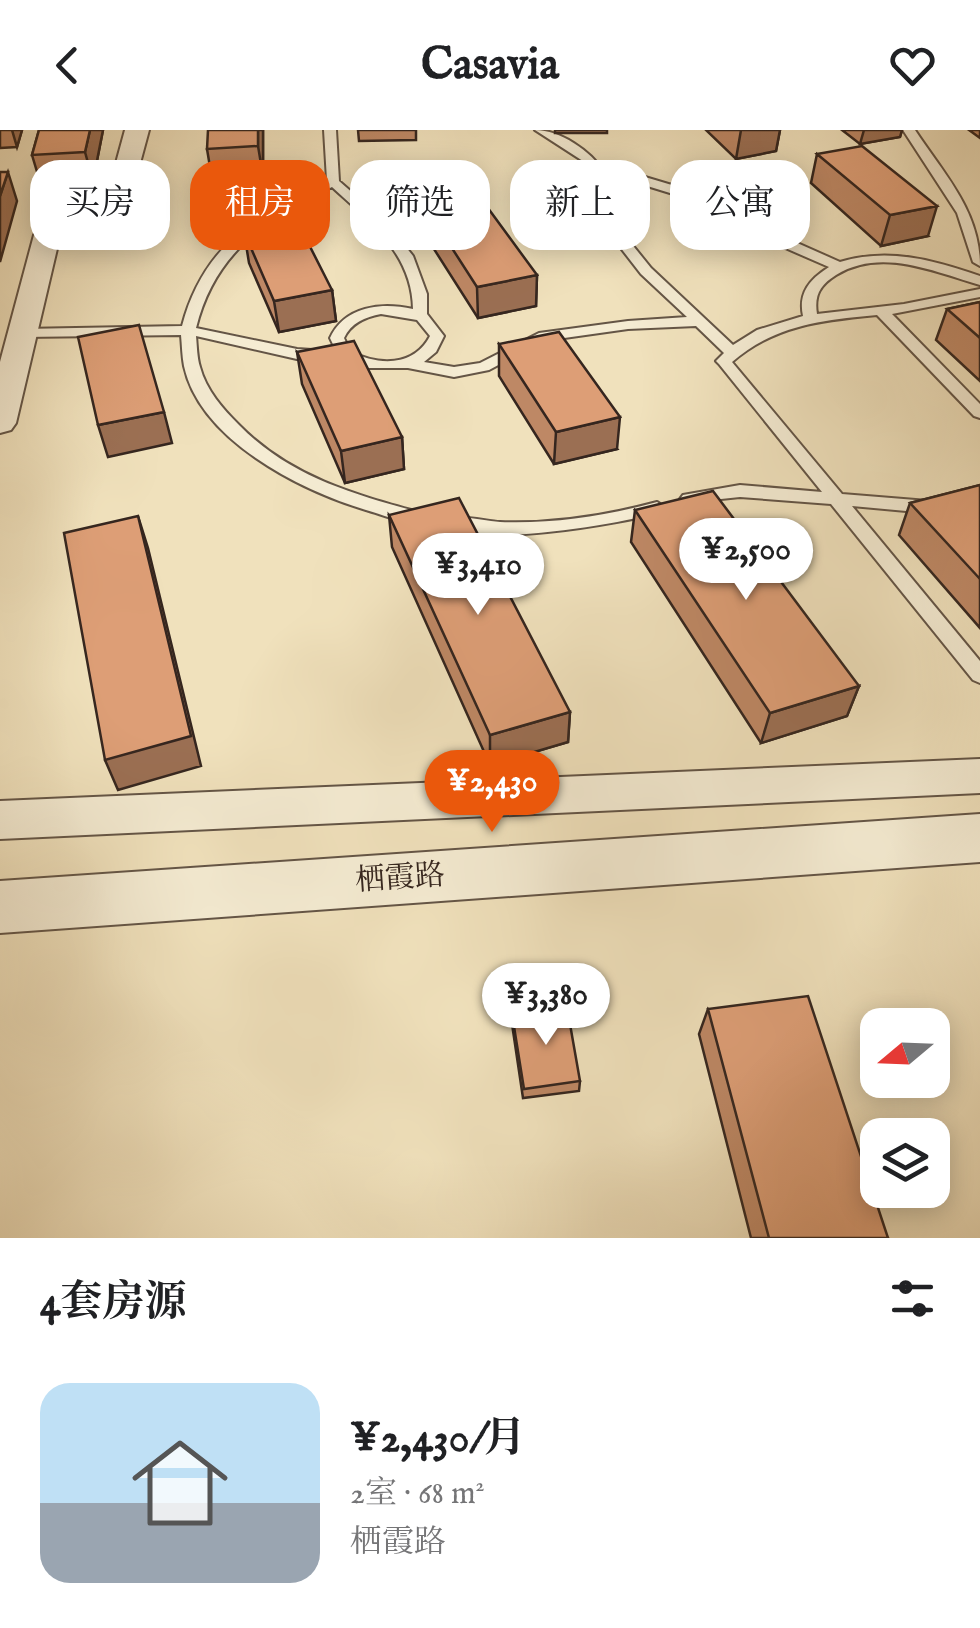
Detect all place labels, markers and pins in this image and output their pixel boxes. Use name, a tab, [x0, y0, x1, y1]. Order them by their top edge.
pin: ¥2,500	[665, 518, 827, 603]
pin: ¥3,410	[397, 533, 559, 618]
pin: ¥2,430	[411, 750, 573, 835]
pin: ¥3,380	[465, 963, 627, 1048]

